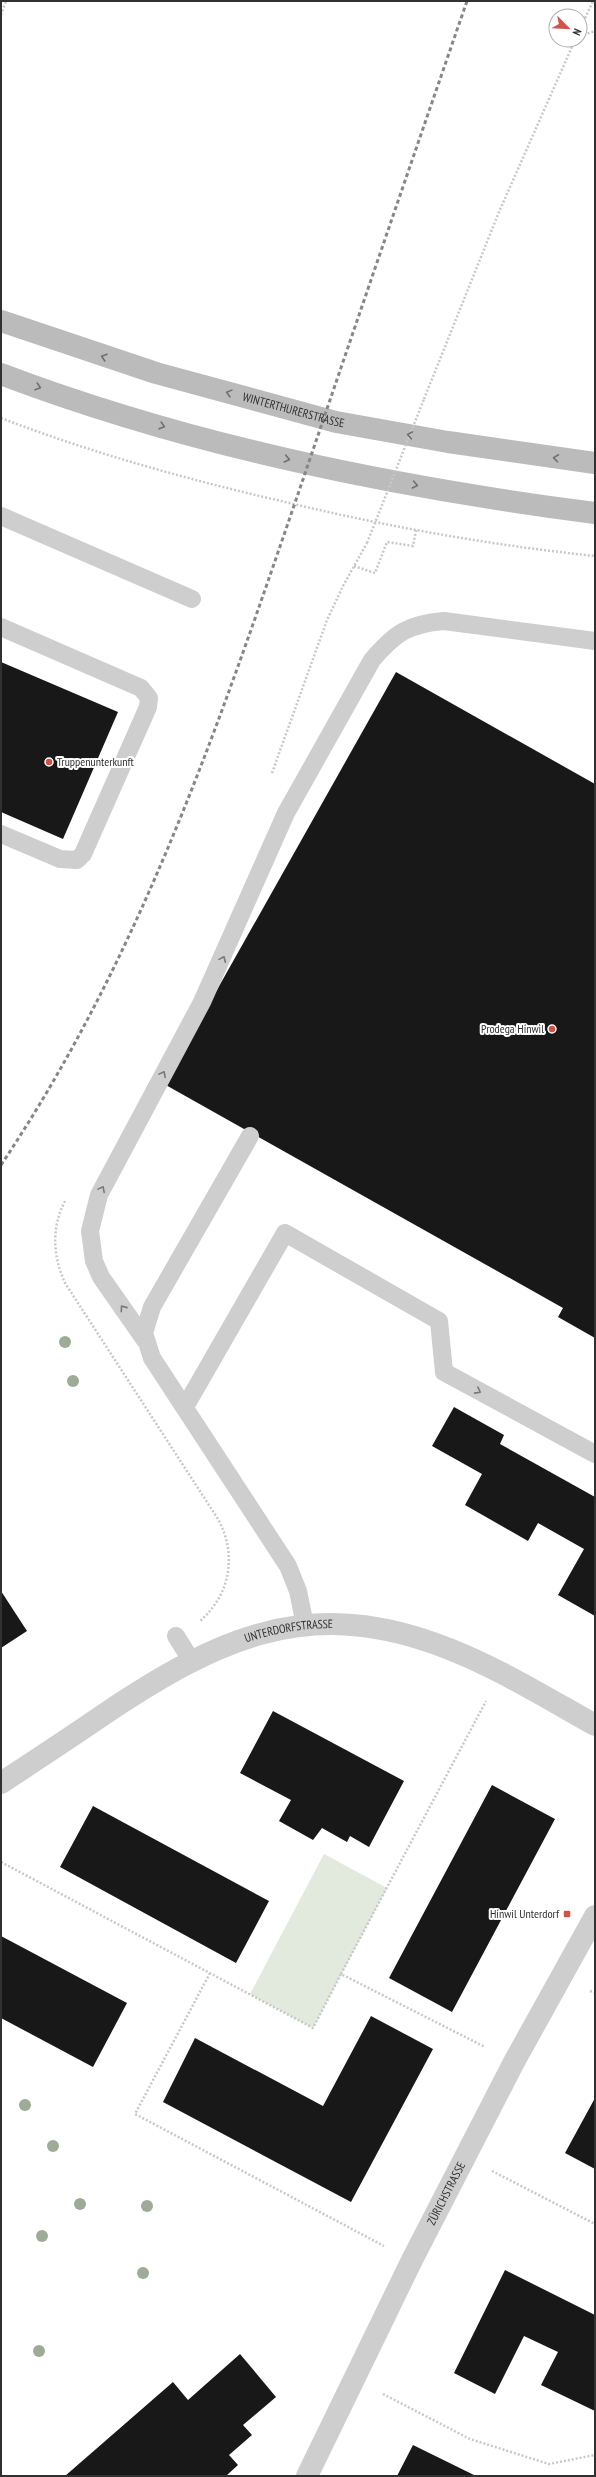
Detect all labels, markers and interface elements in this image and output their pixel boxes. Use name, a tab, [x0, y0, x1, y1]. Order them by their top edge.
north arrow	[548, 8, 588, 48]
text: N	[570, 27, 585, 38]
one-way arrow	[101, 353, 108, 361]
one-way arrow	[34, 382, 41, 390]
one-way arrow	[226, 389, 233, 398]
street label: WINTERTHURERSTRASSE	[241, 389, 346, 430]
one-way arrow	[158, 421, 165, 430]
one-way arrow	[407, 431, 413, 440]
one-way arrow	[284, 454, 291, 463]
one-way arrow	[553, 454, 559, 463]
one-way arrow	[412, 481, 418, 489]
place label: Truppenunterkunft	[57, 754, 135, 769]
marker: Truppenunterkunft	[44, 757, 54, 767]
one-way arrow	[218, 955, 226, 963]
place label: Prodega Hinwil	[481, 1021, 544, 1036]
marker: Prodega Hinwil	[547, 1024, 557, 1034]
one-way arrow	[159, 1071, 166, 1078]
one-way arrow	[98, 1186, 105, 1193]
one-way arrow	[120, 1305, 128, 1312]
one-way arrow	[474, 1386, 481, 1394]
street label: UNTERDORFSTRASSE	[242, 1616, 333, 1645]
place label: Hinwil Unterdorf	[490, 1906, 560, 1921]
marker: Hinwil Unterdorf	[562, 1909, 572, 1919]
street label: ZÜRICHSTRASSE	[423, 2159, 468, 2227]

